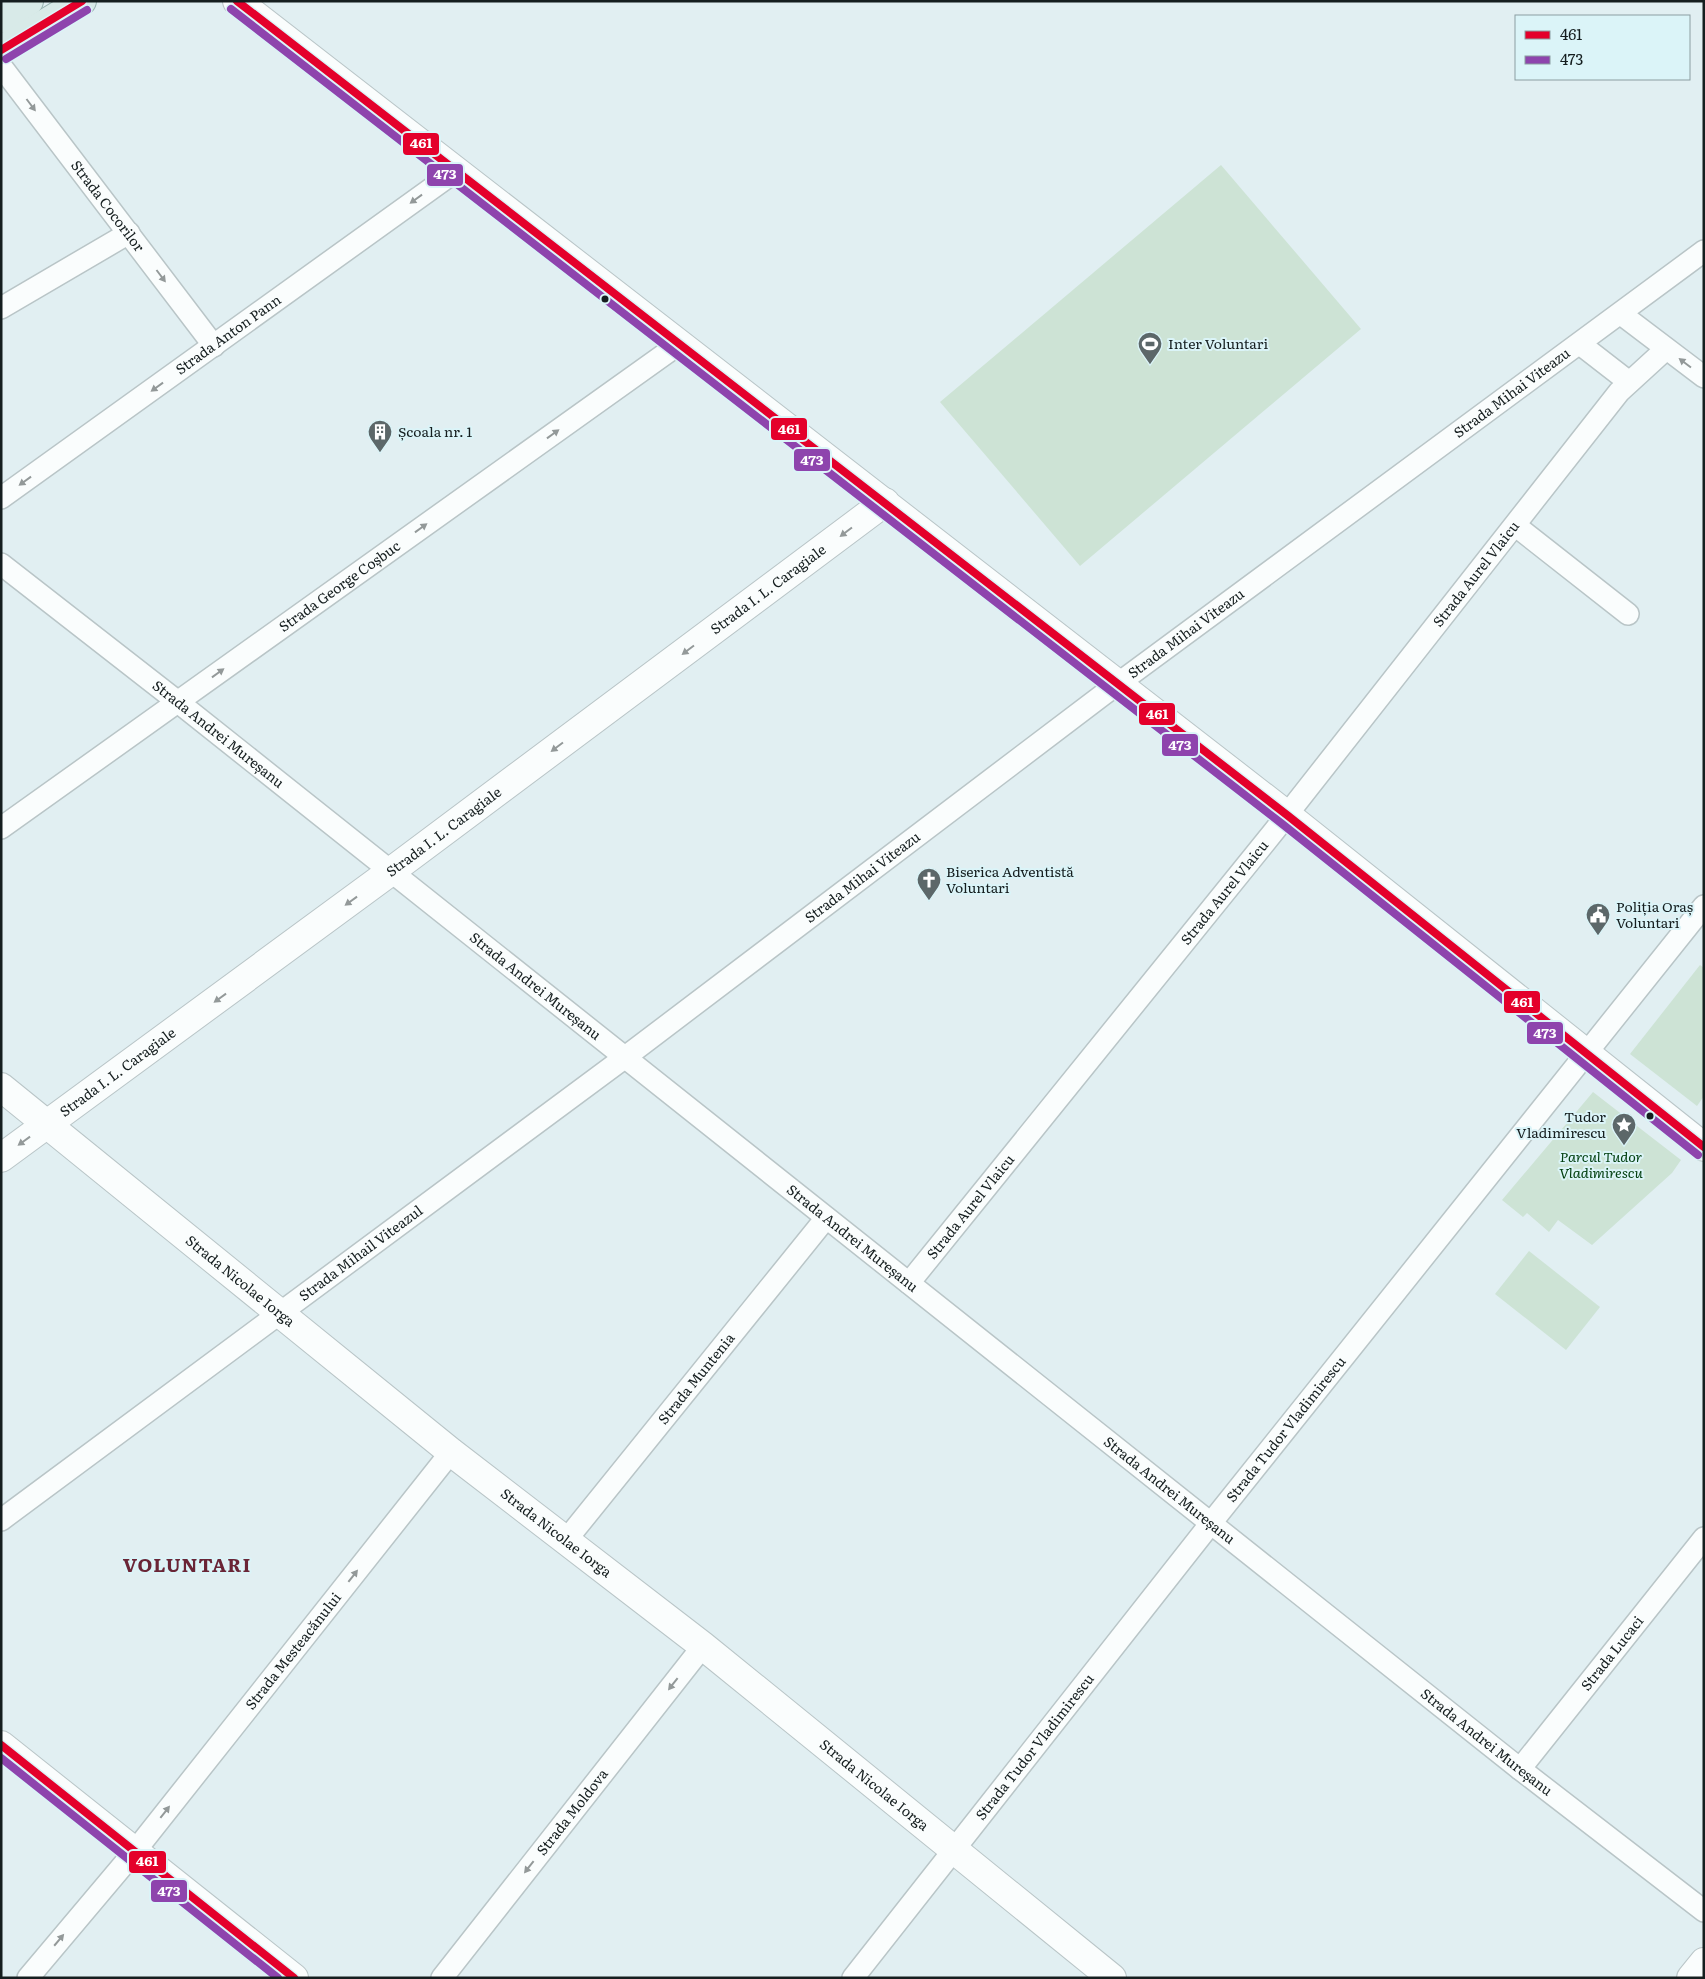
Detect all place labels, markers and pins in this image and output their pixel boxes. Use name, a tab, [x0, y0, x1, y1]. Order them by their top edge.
unlabelled marker	[600, 294, 610, 304]
sports icon: Inter Voluntari	[1137, 331, 1163, 365]
place label: Inter Voluntari	[1168, 333, 1268, 353]
building icon: Școala nr. 1	[367, 419, 393, 453]
place label: Școala nr. 1	[398, 421, 473, 441]
place label: Biserica Adventistă Voluntari	[946, 861, 1074, 897]
church icon: Biserica Adventistă Voluntari	[916, 867, 942, 901]
place label: Poliția Oraș Voluntari	[1616, 896, 1693, 932]
public building icon: Poliția Oraș Voluntari	[1585, 902, 1611, 936]
place label: Tudor Vladimirescu	[1516, 1106, 1606, 1142]
unlabelled marker	[1645, 1111, 1655, 1121]
place icon: Tudor Vladimirescu	[1611, 1112, 1637, 1146]

